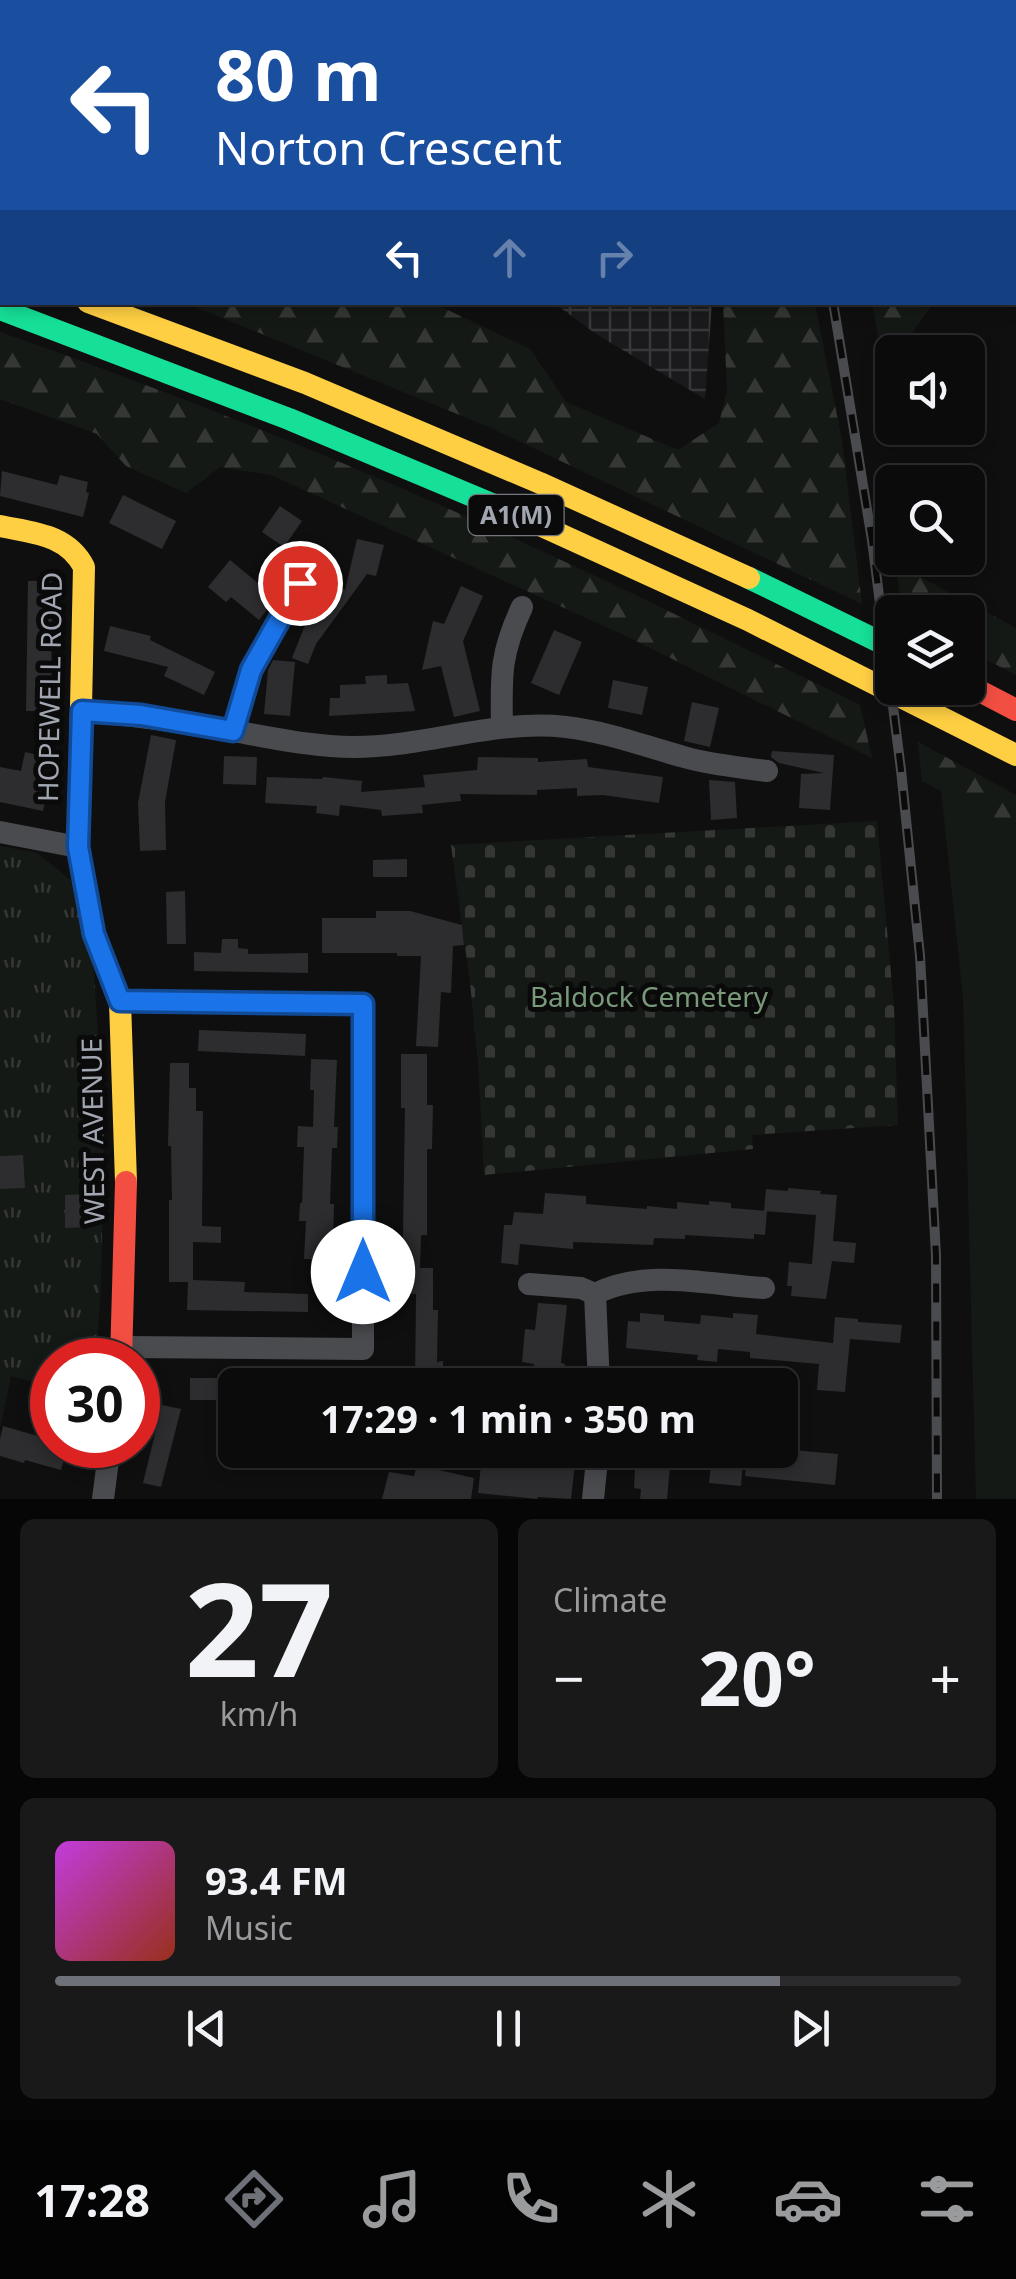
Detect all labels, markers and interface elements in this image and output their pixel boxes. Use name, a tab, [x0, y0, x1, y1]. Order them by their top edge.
text: 80 m	[215, 26, 382, 122]
icon: left	[50, 40, 180, 170]
text: Norton Crescent	[215, 117, 562, 178]
icon: left	[377, 230, 432, 285]
icon: ahead	[482, 230, 537, 285]
icon: right	[587, 230, 642, 285]
map controls	[875, 335, 985, 705]
button: sound	[875, 335, 985, 445]
button: search	[875, 465, 985, 575]
road number: A1(M)	[468, 495, 564, 535]
pin	[258, 541, 343, 626]
icon: arrive	[273, 556, 328, 611]
street label: HOPEWELL ROAD	[28, 571, 70, 803]
button: layers	[875, 595, 985, 705]
park label: Baldock Cemetery	[530, 977, 769, 1015]
street label: WEST AVENUE	[71, 1038, 113, 1224]
position arrow	[311, 1220, 415, 1324]
speed limit sign: 30	[30, 1338, 160, 1468]
text: 17:29 · 1 min · 350 m	[320, 1392, 696, 1444]
text: 27	[185, 1538, 333, 1715]
text: Climate	[553, 1578, 667, 1621]
text: 20°	[698, 1626, 816, 1728]
text: −	[553, 1640, 584, 1715]
text: +	[930, 1640, 961, 1715]
text: km/h	[220, 1692, 298, 1735]
text: 93.4 FM	[205, 1854, 347, 1906]
text: Music	[205, 1906, 293, 1949]
icon: previous	[179, 2001, 234, 2056]
icon: pause	[481, 2001, 536, 2056]
icon: next	[783, 2001, 838, 2056]
icon: directions	[219, 2164, 289, 2234]
icon: music	[357, 2164, 427, 2234]
icon: phone	[496, 2164, 566, 2234]
icon: climate	[634, 2164, 704, 2234]
icon: car	[773, 2164, 843, 2234]
icon: filters	[912, 2164, 982, 2234]
text: 17:28	[34, 2169, 150, 2230]

